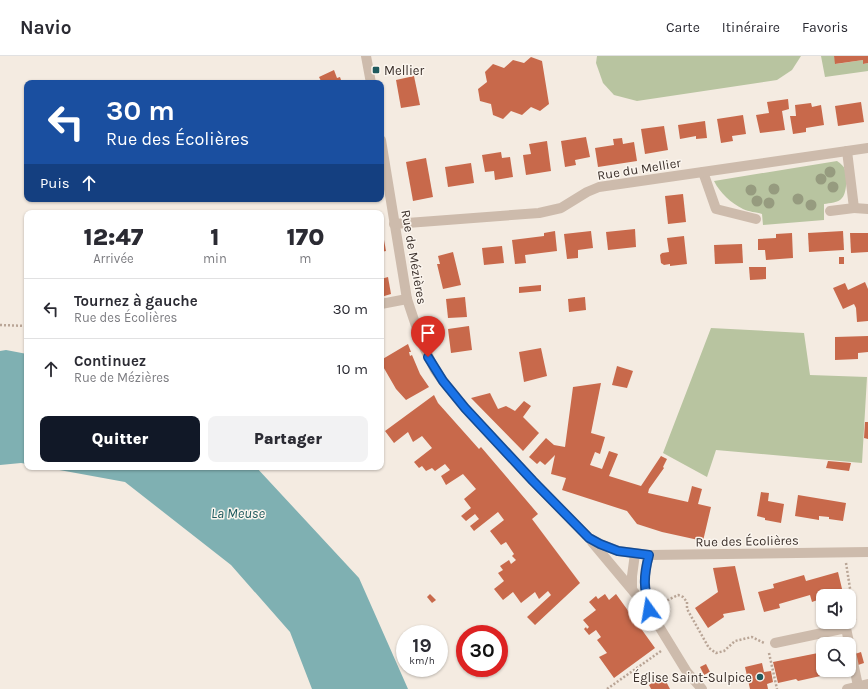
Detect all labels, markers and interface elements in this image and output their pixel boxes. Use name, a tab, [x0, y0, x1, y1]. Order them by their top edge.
text: Navio	[20, 17, 72, 39]
text: Carte	[666, 19, 700, 36]
text: Itinéraire	[722, 19, 780, 36]
text: Favoris	[802, 19, 848, 36]
place label: Mellier	[384, 63, 425, 78]
marker: Mellier	[371, 65, 381, 75]
text: 30 m	[106, 94, 175, 127]
icon: left	[40, 96, 92, 148]
text: Rue des Écolières	[106, 128, 249, 150]
street label: Rue du Mellier	[596, 155, 682, 183]
icon: ahead	[78, 172, 100, 194]
text: Puis	[40, 174, 70, 192]
street label: Rue de Mézières	[398, 209, 430, 306]
text: 12:47	[84, 223, 143, 251]
text: 1	[210, 223, 219, 251]
text: 170	[286, 223, 324, 251]
text: Arrivée	[93, 251, 134, 266]
text: min	[203, 251, 227, 266]
text: m	[299, 251, 311, 266]
text: Tournez à gauche	[74, 292, 198, 310]
icon: left	[40, 298, 62, 320]
text: 30 m	[333, 300, 368, 318]
text: Rue des Écolières	[74, 310, 177, 325]
pin	[411, 316, 445, 357]
icon: arrive	[417, 322, 439, 344]
text: Continuez	[74, 352, 146, 370]
icon: ahead	[40, 358, 62, 380]
text: 10 m	[337, 360, 368, 378]
text: Rue de Mézières	[74, 370, 170, 385]
button: Quitter	[40, 416, 200, 462]
button: Partager	[208, 416, 368, 462]
water label: La Meuse	[211, 505, 265, 522]
street label: Rue des Écolières	[695, 531, 799, 549]
position arrow	[628, 589, 670, 631]
map controls	[816, 589, 856, 677]
button: sound	[816, 589, 856, 629]
speed limit sign: 30	[456, 625, 508, 677]
text: 19	[412, 634, 432, 657]
button: search	[816, 637, 856, 677]
text: km/h	[409, 655, 435, 667]
place label: Église Saint-Sulpice	[633, 668, 752, 685]
marker: Église Saint-Sulpice	[755, 672, 765, 682]

